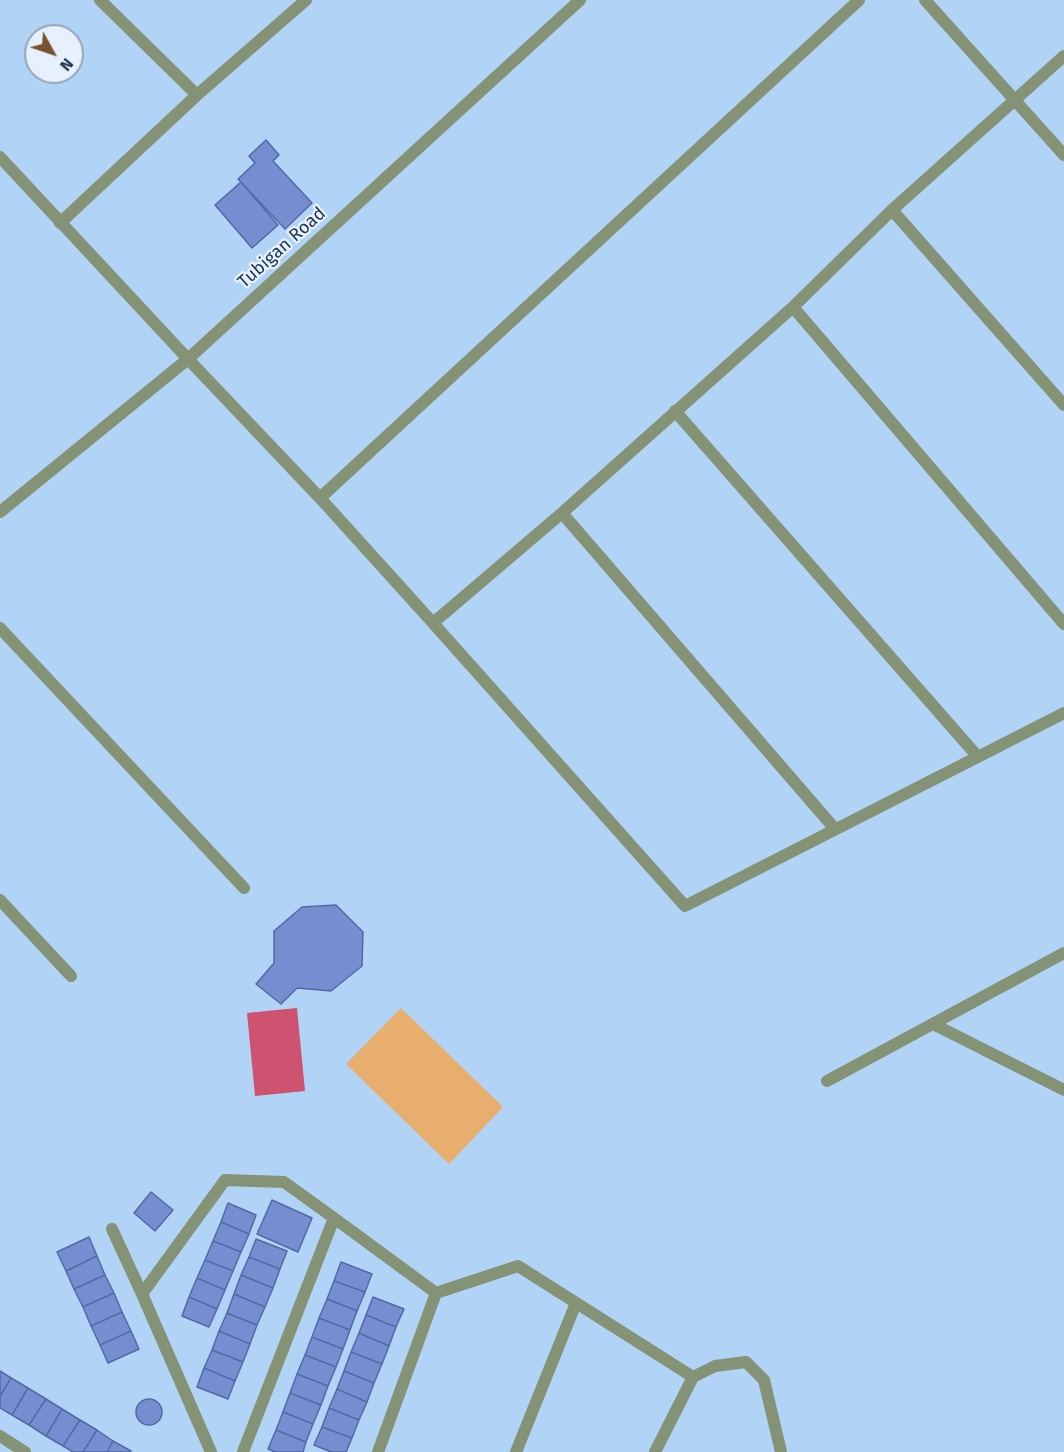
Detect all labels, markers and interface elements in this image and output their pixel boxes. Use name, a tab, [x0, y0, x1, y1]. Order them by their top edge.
north arrow	[24, 24, 84, 84]
text: N	[56, 54, 77, 75]
street label: Tubigan Road	[234, 203, 330, 293]

